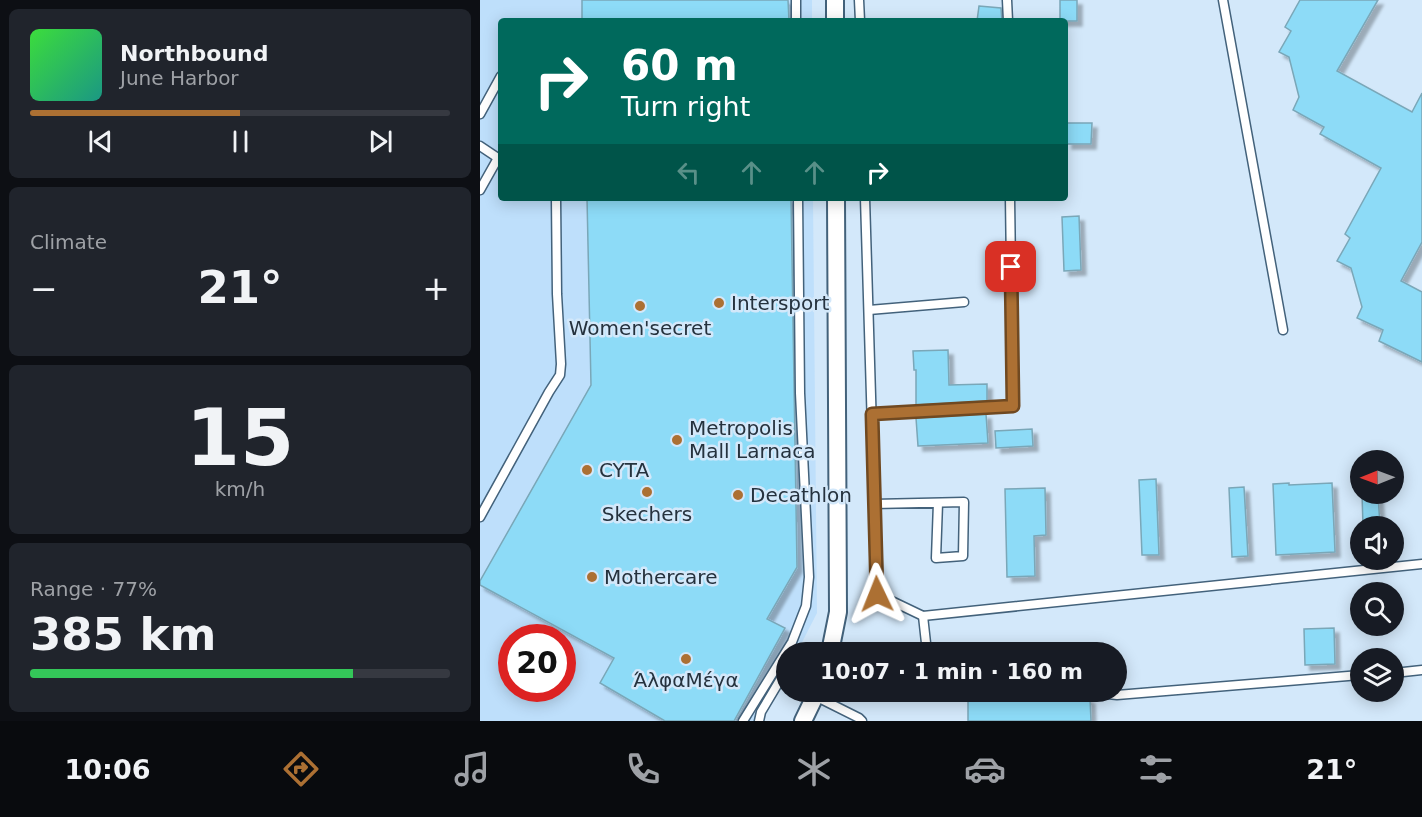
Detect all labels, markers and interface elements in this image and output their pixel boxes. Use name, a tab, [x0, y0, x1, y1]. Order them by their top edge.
text: Northbound	[120, 41, 269, 66]
text: 60 m	[621, 41, 738, 90]
icon: right	[522, 42, 600, 120]
text: June Harbor	[120, 66, 239, 90]
text: Turn right	[621, 91, 750, 122]
icon: previous	[84, 125, 117, 158]
icon: pause	[224, 125, 257, 158]
icon: next	[364, 125, 397, 158]
icon: left	[672, 156, 705, 189]
icon: ahead	[735, 156, 768, 189]
icon: ahead	[798, 156, 831, 189]
icon: right	[861, 156, 894, 189]
text: Climate	[30, 230, 107, 254]
pin	[985, 241, 1036, 292]
icon: arrive	[994, 250, 1027, 283]
text: 21°	[197, 261, 283, 314]
text: −	[30, 269, 58, 308]
text: +	[422, 269, 450, 308]
place label: Intersport	[731, 291, 830, 315]
marker: Intersport	[712, 296, 726, 310]
marker: Women'secret	[633, 299, 647, 313]
place label: Women'secret	[569, 316, 711, 340]
text: 15	[186, 393, 294, 483]
place label: Metropolis Mall Larnaca	[689, 416, 815, 463]
marker: Metropolis Mall Larnaca	[670, 433, 684, 447]
north arrow	[1350, 450, 1404, 504]
map controls	[1350, 450, 1404, 702]
place label: CYTA	[599, 458, 649, 482]
marker: CYTA	[580, 463, 594, 477]
text: km/h	[215, 477, 265, 501]
place label: Decathlon	[750, 483, 852, 507]
marker: Skechers	[640, 485, 654, 499]
marker: Decathlon	[731, 488, 745, 502]
place label: Skechers	[602, 502, 692, 526]
button: sound	[1350, 516, 1404, 570]
position arrow	[845, 562, 909, 626]
place label: Mothercare	[604, 565, 717, 589]
marker: Mothercare	[585, 570, 599, 584]
text: Range · 77%	[30, 577, 157, 601]
button: search	[1350, 582, 1404, 636]
text: 385 km	[30, 608, 216, 661]
speed limit sign: 20	[498, 624, 576, 702]
button: layers	[1350, 648, 1404, 702]
marker: ΆλφαΜέγα	[679, 652, 693, 666]
text: 10:07 · 1 min · 160 m	[820, 659, 1083, 684]
place label: ΆλφαΜέγα	[633, 668, 739, 692]
icon: directions	[280, 748, 322, 790]
icon: music	[451, 748, 493, 790]
icon: phone	[622, 748, 664, 790]
icon: climate	[793, 748, 835, 790]
icon: car	[964, 748, 1006, 790]
icon: filters	[1135, 748, 1177, 790]
text: 10:06	[65, 754, 151, 785]
text: 21°	[1306, 754, 1357, 785]

